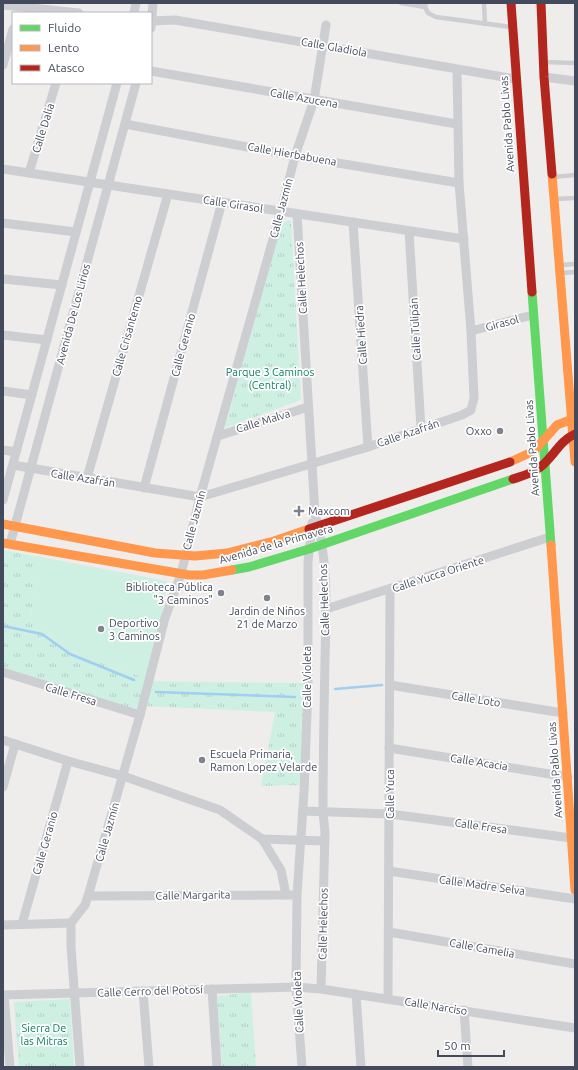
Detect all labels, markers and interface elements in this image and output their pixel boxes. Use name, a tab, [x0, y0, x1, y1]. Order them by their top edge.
legend	[12, 12, 152, 84]
text: Fluido	[48, 21, 81, 34]
street label: Calle Gladiola	[300, 35, 368, 59]
text: Lento	[48, 41, 79, 54]
text: Atasco	[48, 61, 84, 74]
street label: Avenida Pablo Livas	[498, 75, 516, 173]
street label: Calle Azucena	[269, 86, 339, 110]
street label: Calle Dalia	[30, 102, 56, 154]
street label: Calle Hierbabuena	[247, 140, 337, 168]
street label: Calle Jazmín	[267, 177, 295, 239]
street label: Calle Girasol	[202, 193, 264, 215]
street label: Calle Helechos	[293, 241, 309, 314]
street label: Avenida De Los Lirios	[54, 262, 92, 366]
street label: Calle Crisantemo	[110, 294, 144, 378]
street label: Calle Tulipán	[407, 297, 423, 361]
street label: Calle Hiedra	[353, 305, 369, 365]
street label: Calle Geranio	[169, 312, 197, 378]
street label: Girasol	[484, 313, 520, 333]
park label: Parque 3 Caminos (Central)	[226, 366, 314, 392]
street label: Avenida Pablo Livas	[523, 399, 541, 497]
street label: Calle Malva	[235, 407, 291, 435]
street label: Calle Azafrán	[375, 417, 441, 449]
place label: Oxxo	[466, 425, 492, 437]
marker: Oxxo	[495, 426, 505, 436]
street label: Calle Azafrán	[50, 467, 116, 489]
street label: Calle Jazmín	[180, 489, 208, 551]
marker: Maxcom	[293, 505, 305, 517]
place label: Maxcom	[308, 505, 350, 517]
street label: Avenida de la Primavera	[218, 522, 334, 566]
street label: Calle Yucca Oriente	[391, 554, 485, 594]
street label: Calle Helechos	[317, 564, 331, 636]
place label: Biblioteca Pública "3 Caminos"	[126, 581, 213, 606]
marker: Biblioteca Pública "3 Caminos"	[216, 588, 226, 598]
marker: Jardin de Niños 21 de Marzo	[262, 593, 272, 603]
place label: Jardin de Niños 21 de Marzo	[229, 605, 305, 630]
place label: Deportivo 3 Caminos	[109, 617, 160, 642]
marker: Deportivo 3 Caminos	[96, 624, 106, 634]
street label: Calle Violeta	[301, 646, 313, 708]
street label: Calle Fresa	[44, 681, 98, 707]
street label: Calle Loto	[451, 689, 501, 709]
street label: Avenida Pablo Livas	[546, 721, 564, 819]
place label: Escuela Primaria, Ramon Lopez Velarde	[210, 748, 317, 773]
street label: Calle Acacia	[449, 752, 509, 772]
marker: Escuela Primaria, Ramon Lopez Velarde	[197, 755, 207, 765]
street label: Calle Yuca	[384, 769, 396, 819]
street label: Calle Jazmín	[93, 801, 121, 863]
street label: Calle Geranio	[30, 810, 60, 876]
street label: Calle Fresa	[454, 816, 508, 836]
street label: Calle Madre Selva	[438, 873, 526, 897]
street label: Calle Margarita	[155, 888, 231, 902]
street label: Calle Helechos	[316, 888, 330, 960]
street label: Calle Camelia	[448, 936, 516, 960]
street label: Calle Violeta	[290, 971, 306, 1033]
street label: Calle Cerro del Potosí	[97, 983, 203, 999]
street label: Calle Narciso	[404, 995, 468, 1017]
park label: Sierra De las Mitras	[21, 1022, 68, 1047]
scale bar	[438, 1032, 504, 1058]
text: 50 m	[444, 1039, 471, 1052]

